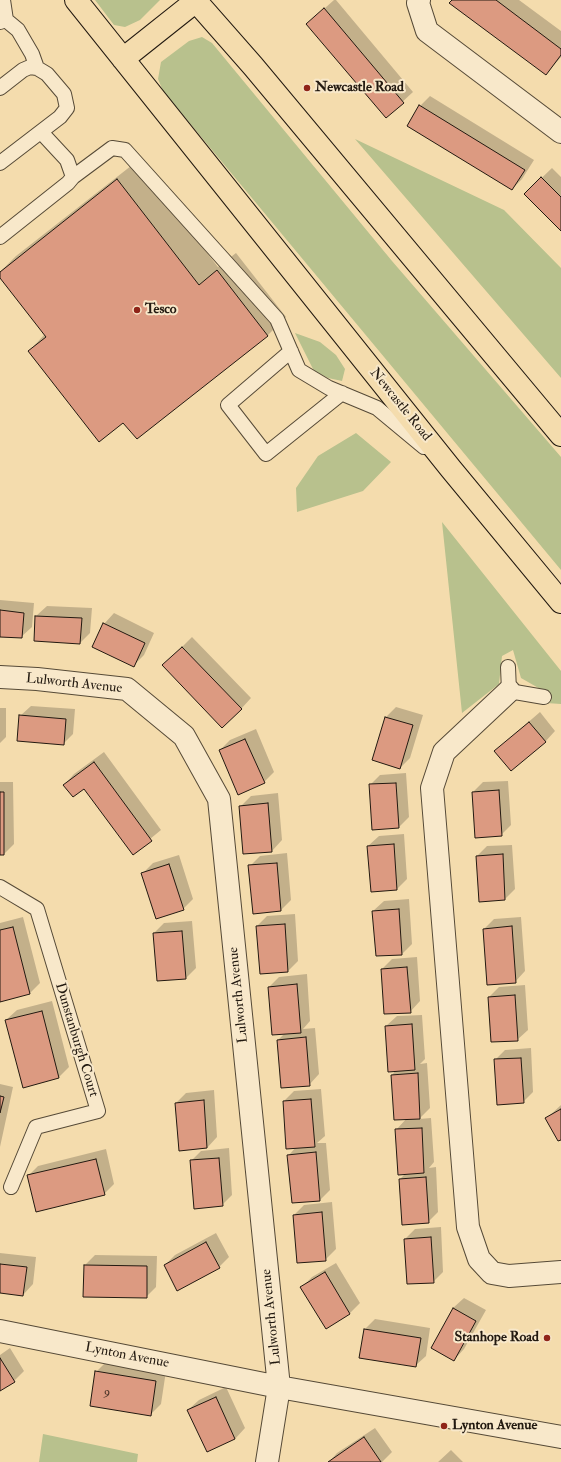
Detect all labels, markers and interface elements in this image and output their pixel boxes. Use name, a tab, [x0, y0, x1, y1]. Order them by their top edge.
place label: Newcastle Road	[315, 80, 404, 96]
marker: Newcastle Road	[302, 83, 312, 93]
place label: Tesco	[145, 302, 177, 318]
marker: Tesco	[132, 305, 142, 315]
street label: Newcastle Road	[365, 365, 435, 445]
street label: Lulworth Avenue	[25, 671, 123, 697]
street label: Lulworth Avenue	[226, 946, 252, 1044]
street label: Dunstanburgh Court	[51, 981, 101, 1099]
street label: Lulworth Avenue	[259, 1268, 285, 1366]
place label: Stanhope Road	[454, 1330, 539, 1346]
marker: Stanhope Road	[542, 1333, 552, 1343]
street label: Lynton Avenue	[84, 1340, 170, 1372]
house number: 9	[104, 1385, 110, 1399]
place label: Lynton Avenue	[452, 1418, 537, 1434]
marker: Lynton Avenue	[439, 1421, 449, 1431]

